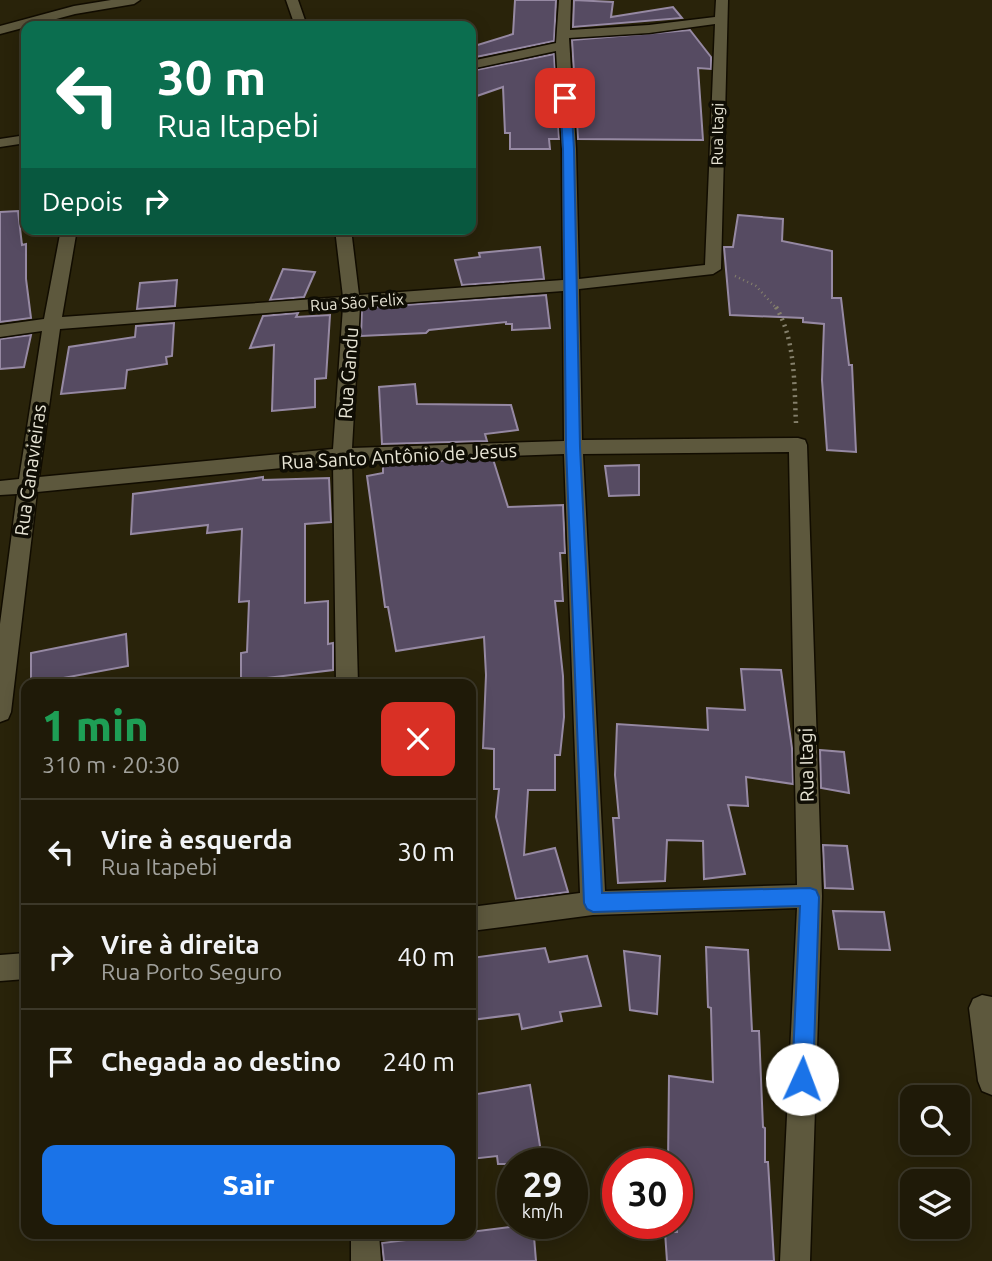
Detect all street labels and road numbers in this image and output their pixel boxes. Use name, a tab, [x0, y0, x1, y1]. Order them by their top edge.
street label: Rua Itagi	[707, 103, 727, 165]
street label: Rua São Felix	[309, 290, 405, 314]
street label: Rua Gandu	[334, 326, 362, 420]
street label: Rua Canavieiras	[10, 403, 50, 537]
street label: Rua Santo Antônio de Jesus	[281, 439, 517, 473]
street label: Rua Itagi	[794, 728, 818, 802]

